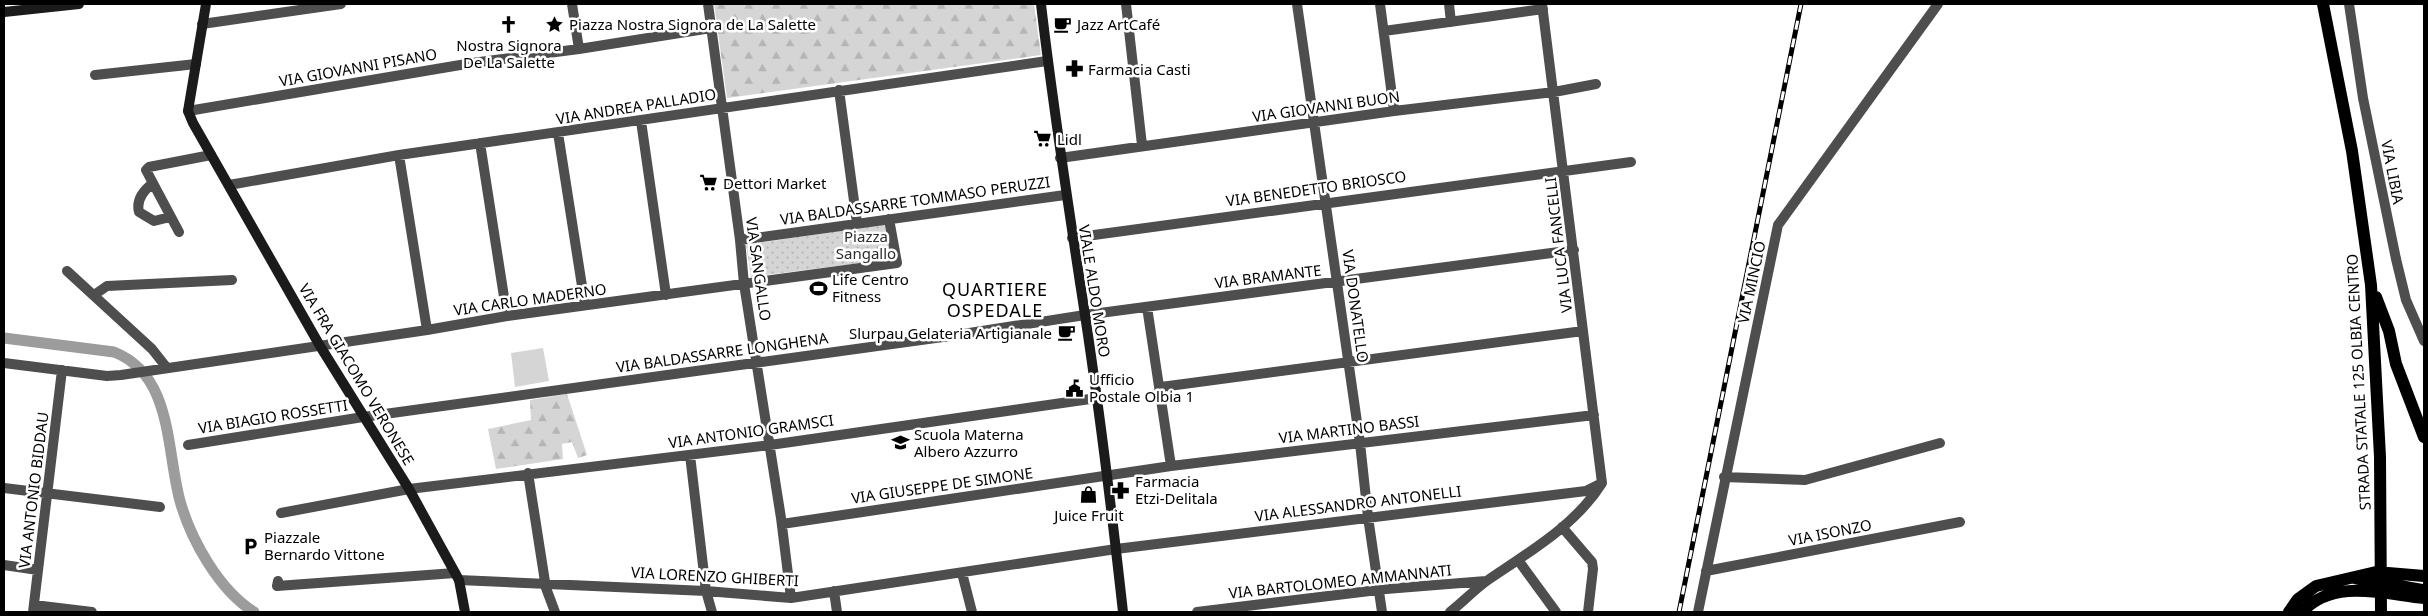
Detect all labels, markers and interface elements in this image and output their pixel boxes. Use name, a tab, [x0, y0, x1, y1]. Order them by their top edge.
church icon: Nostra Signora De La Salette	[499, 14, 519, 34]
place icon: Piazza Nostra Signora de La Salette	[545, 14, 565, 34]
place label: Piazza Nostra Signora de La Salette	[569, 14, 816, 34]
cafe icon: Jazz ArtCafé	[1053, 14, 1073, 34]
place label: Jazz ArtCafé	[1075, 14, 1160, 34]
place label: Nostra Signora De La Salette	[456, 35, 562, 72]
street label: VIA GIOVANNI PISANO	[277, 43, 439, 91]
pharmacy icon: Farmacia Casti	[1064, 59, 1084, 79]
place label: Farmacia Casti	[1088, 59, 1191, 79]
street label: VIA ANDREA PALLADIO	[555, 83, 717, 129]
street label: VIA GIOVANNI BUON	[1251, 86, 1401, 126]
supermarket icon: Lidl	[1033, 129, 1053, 149]
place label: Lidl	[1057, 129, 1082, 149]
street label: VIA LIBIA	[2377, 138, 2409, 206]
street label: VIA BENEDETTO BRIOSCO	[1224, 165, 1408, 211]
street label: VIA BALDASSARRE TOMMASO PERUZZI	[779, 171, 1051, 229]
supermarket icon: Dettori Market	[699, 173, 719, 193]
place label: Dettori Market	[723, 173, 827, 193]
street label: VIA LUCA FANCELLI	[1540, 176, 1576, 314]
street label: VIA SANGALLO	[742, 216, 776, 322]
street label: VIALE ALDO MORO	[1075, 223, 1115, 359]
park label: Piazza Sangallo	[836, 226, 896, 263]
street label: VIA MINCIO	[1732, 239, 1770, 325]
street label: VIA DONATELLO	[1338, 248, 1374, 364]
street label: STRADA STATALE 125 OLBIA CENTRO	[2341, 253, 2375, 511]
street label: VIA BRAMANTE	[1213, 260, 1323, 292]
place label: Life Centro Fitness	[832, 269, 909, 306]
district label: QUARTIERE OSPEDALE	[942, 277, 1048, 322]
street label: VIA CARLO MADERNO	[452, 278, 608, 320]
sports icon: Life Centro Fitness	[808, 278, 828, 298]
street label: VIA FRA GIACOMO VERONESE	[295, 280, 419, 468]
place label: Slurpau Gelateria Artigianale	[849, 323, 1052, 343]
cafe icon: Slurpau Gelateria Artigianale	[1056, 323, 1076, 343]
street label: VIA BALDASSARRE LONGHENA	[615, 327, 830, 377]
place label: Ufficio Postale Olbia 1	[1089, 369, 1194, 406]
public building icon: Ufficio Postale Olbia 1	[1065, 378, 1085, 398]
street label: VIA BIAGIO ROSSETTI	[197, 394, 349, 438]
street label: VIA ANTONIO GRAMSCI	[667, 410, 835, 452]
street label: VIA MARTINO BASSI	[1278, 410, 1420, 448]
street label: VIA ANTONIO BIDDAU	[13, 411, 53, 569]
place label: Scuola Materna Albero Azzurro	[914, 424, 1024, 461]
school or university icon: Scuola Materna Albero Azzurro	[890, 433, 910, 453]
street label: VIA GIUSEPPE DE SIMONE	[850, 462, 1034, 508]
place label: Farmacia Etzi-Delitala	[1135, 471, 1218, 508]
pharmacy icon: Farmacia Etzi-Delitala	[1111, 480, 1131, 500]
street label: VIA ALESSANDRO ANTONELLI	[1254, 480, 1462, 526]
shop icon: Juice Fruit	[1079, 484, 1099, 504]
place label: Juice Fruit	[1052, 505, 1124, 525]
street label: VIA ISONZO	[1787, 514, 1873, 550]
place label: Piazzale Bernardo Vittone	[264, 527, 385, 564]
parking icon: Piazzale Bernardo Vittone	[240, 536, 260, 556]
street label: VIA BARTOLOMEO AMMANNATI	[1228, 559, 1452, 603]
street label: VIA LORENZO GHIBERTI	[631, 562, 799, 590]

